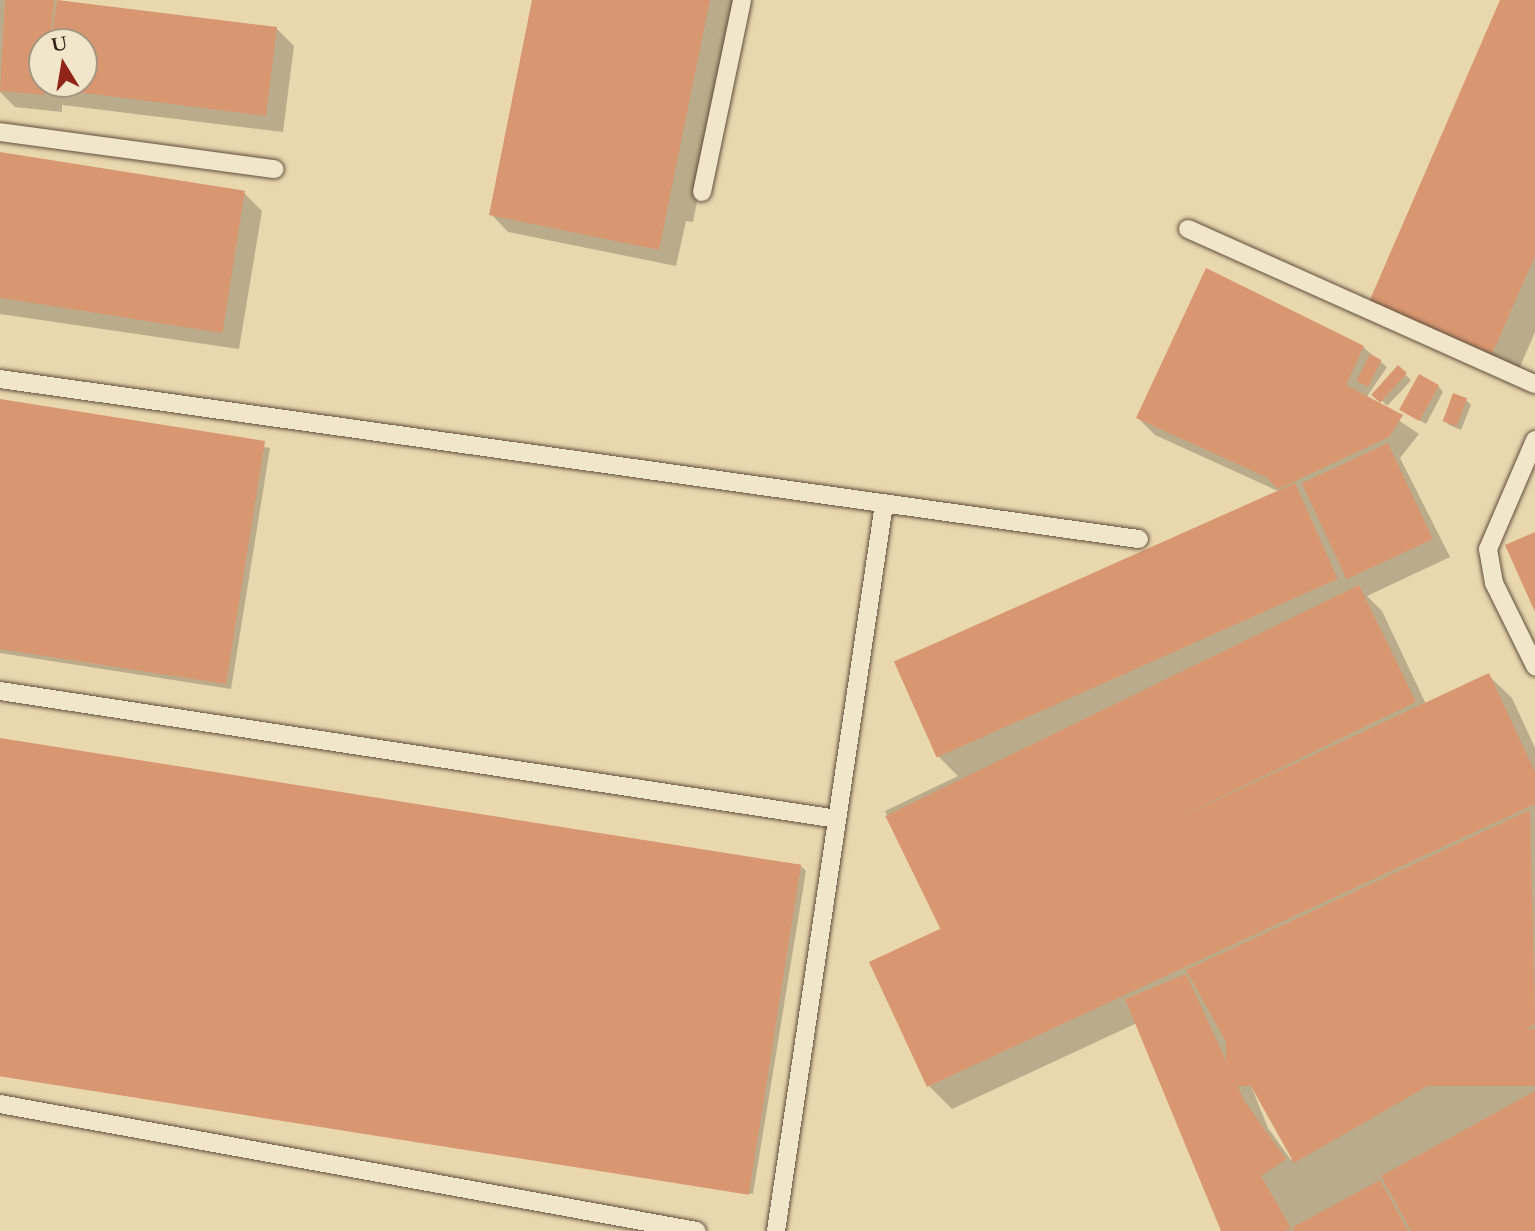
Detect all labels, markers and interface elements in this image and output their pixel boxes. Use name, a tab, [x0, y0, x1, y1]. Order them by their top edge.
north arrow	[28, 28, 98, 98]
text: U	[49, 30, 69, 59]

